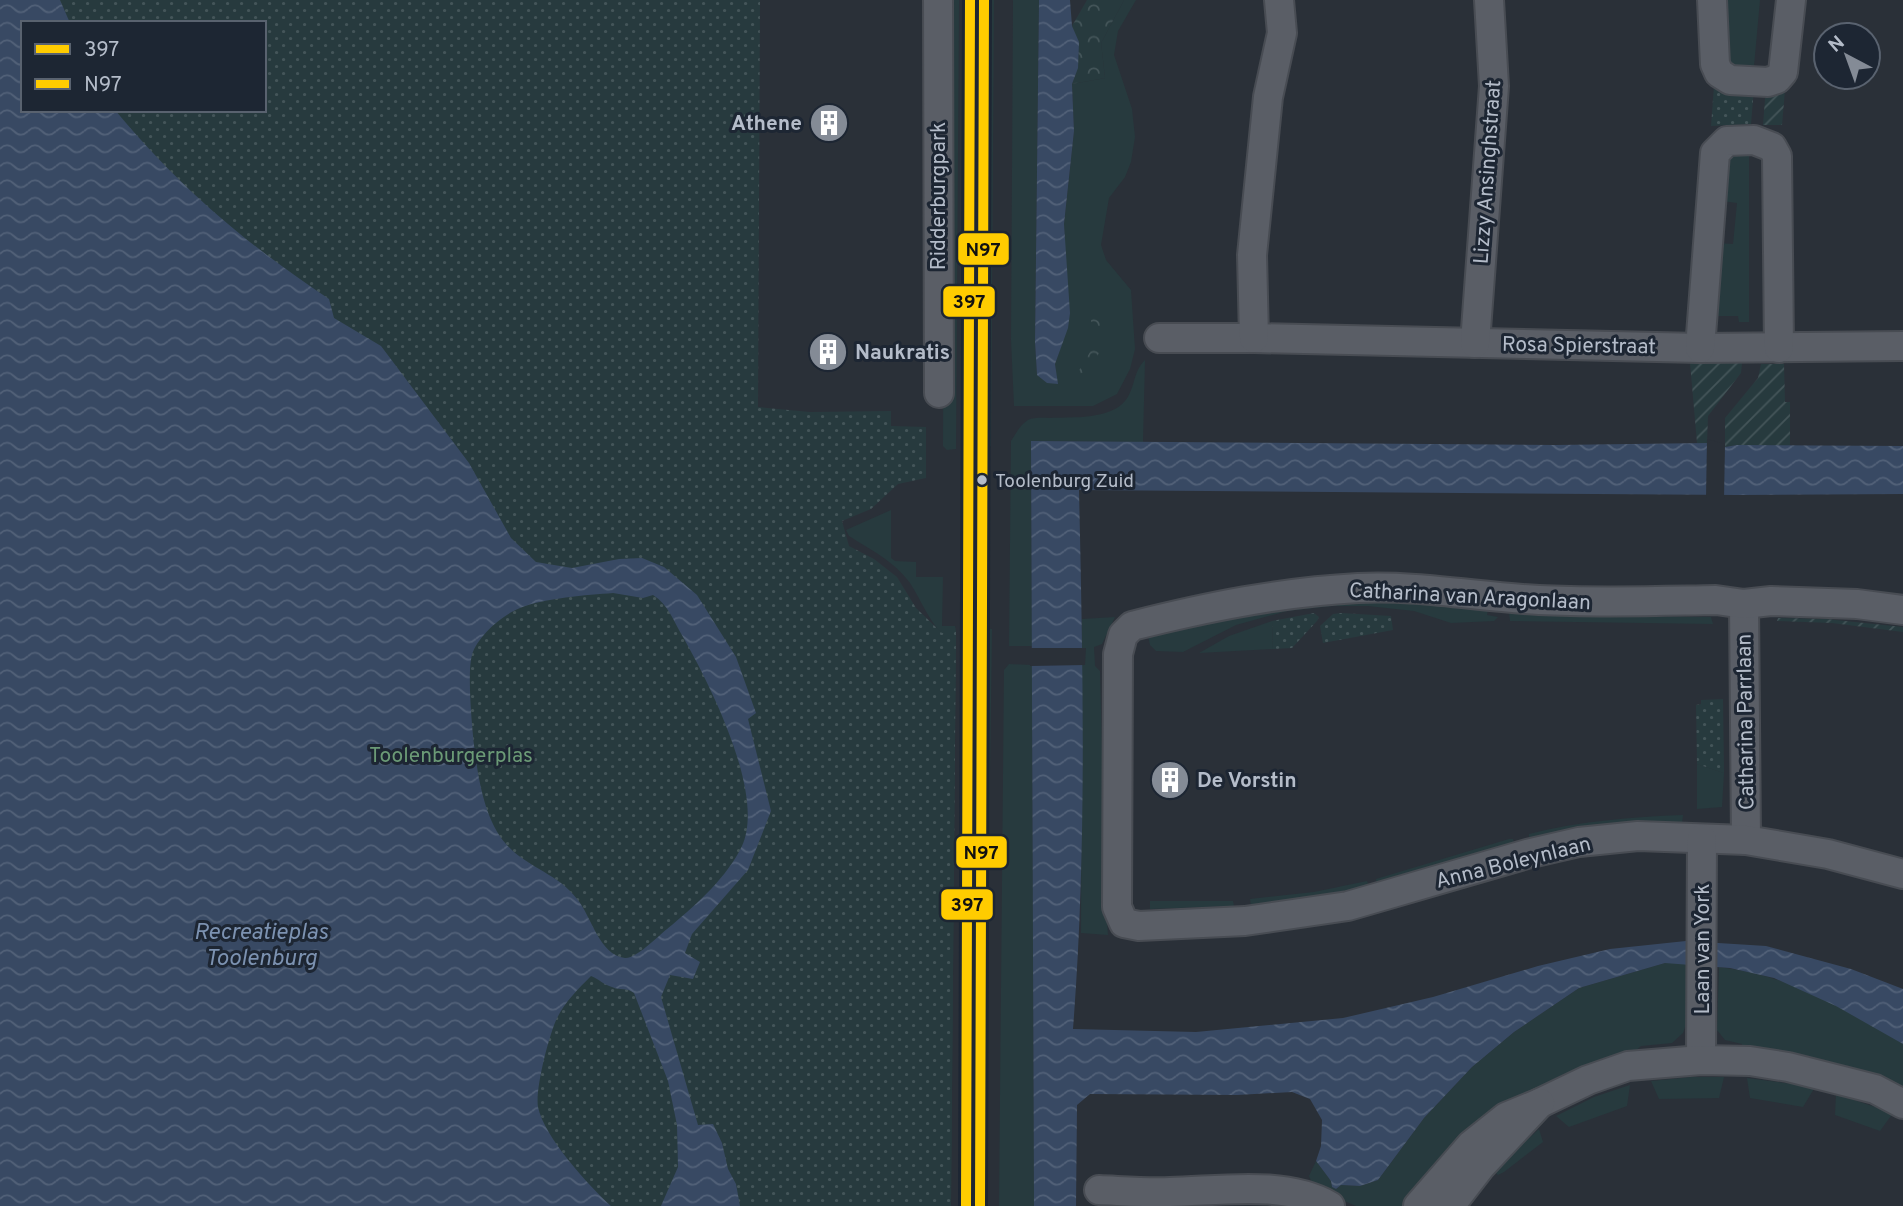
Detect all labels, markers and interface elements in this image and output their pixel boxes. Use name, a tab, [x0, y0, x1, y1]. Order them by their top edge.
legend	[21, 21, 266, 112]
north arrow	[1812, 21, 1882, 91]
text: N	[1824, 31, 1850, 58]
text: 397	[84, 37, 119, 64]
text: N97	[84, 72, 122, 99]
street label: Lizzy Ansinghstraat	[1469, 79, 1508, 265]
building icon: Athene	[808, 102, 850, 144]
place label: Athene	[731, 111, 802, 138]
street label: Ridderburgpark	[926, 122, 953, 270]
line badge: N97	[957, 232, 1010, 266]
text: N97	[965, 239, 1001, 263]
line badge: 397	[942, 285, 996, 318]
text: 397	[953, 291, 985, 315]
building icon: Naukratis	[807, 331, 849, 373]
street label: Rosa Spierstraat	[1502, 332, 1656, 361]
place label: Naukratis	[855, 340, 950, 367]
place label: Toolenburg Zuid	[995, 470, 1134, 494]
marker: Toolenburg Zuid	[975, 473, 989, 487]
street label: Catharina van Aragonlaan	[1348, 578, 1592, 617]
street label: Catharina Parrlaan	[1731, 634, 1762, 810]
park label: Toolenburgerplas	[369, 743, 533, 770]
building icon: De Vorstin	[1149, 759, 1191, 801]
place label: De Vorstin	[1197, 768, 1297, 795]
street label: Anna Boleynlaan	[1433, 831, 1594, 896]
line badge: N97	[955, 835, 1008, 869]
text: N97	[963, 842, 999, 866]
street label: Laan van York	[1690, 884, 1717, 1014]
line badge: 397	[940, 888, 994, 921]
text: 397	[951, 894, 983, 918]
water label: Recreatieplas Toolenburg	[194, 919, 329, 974]

